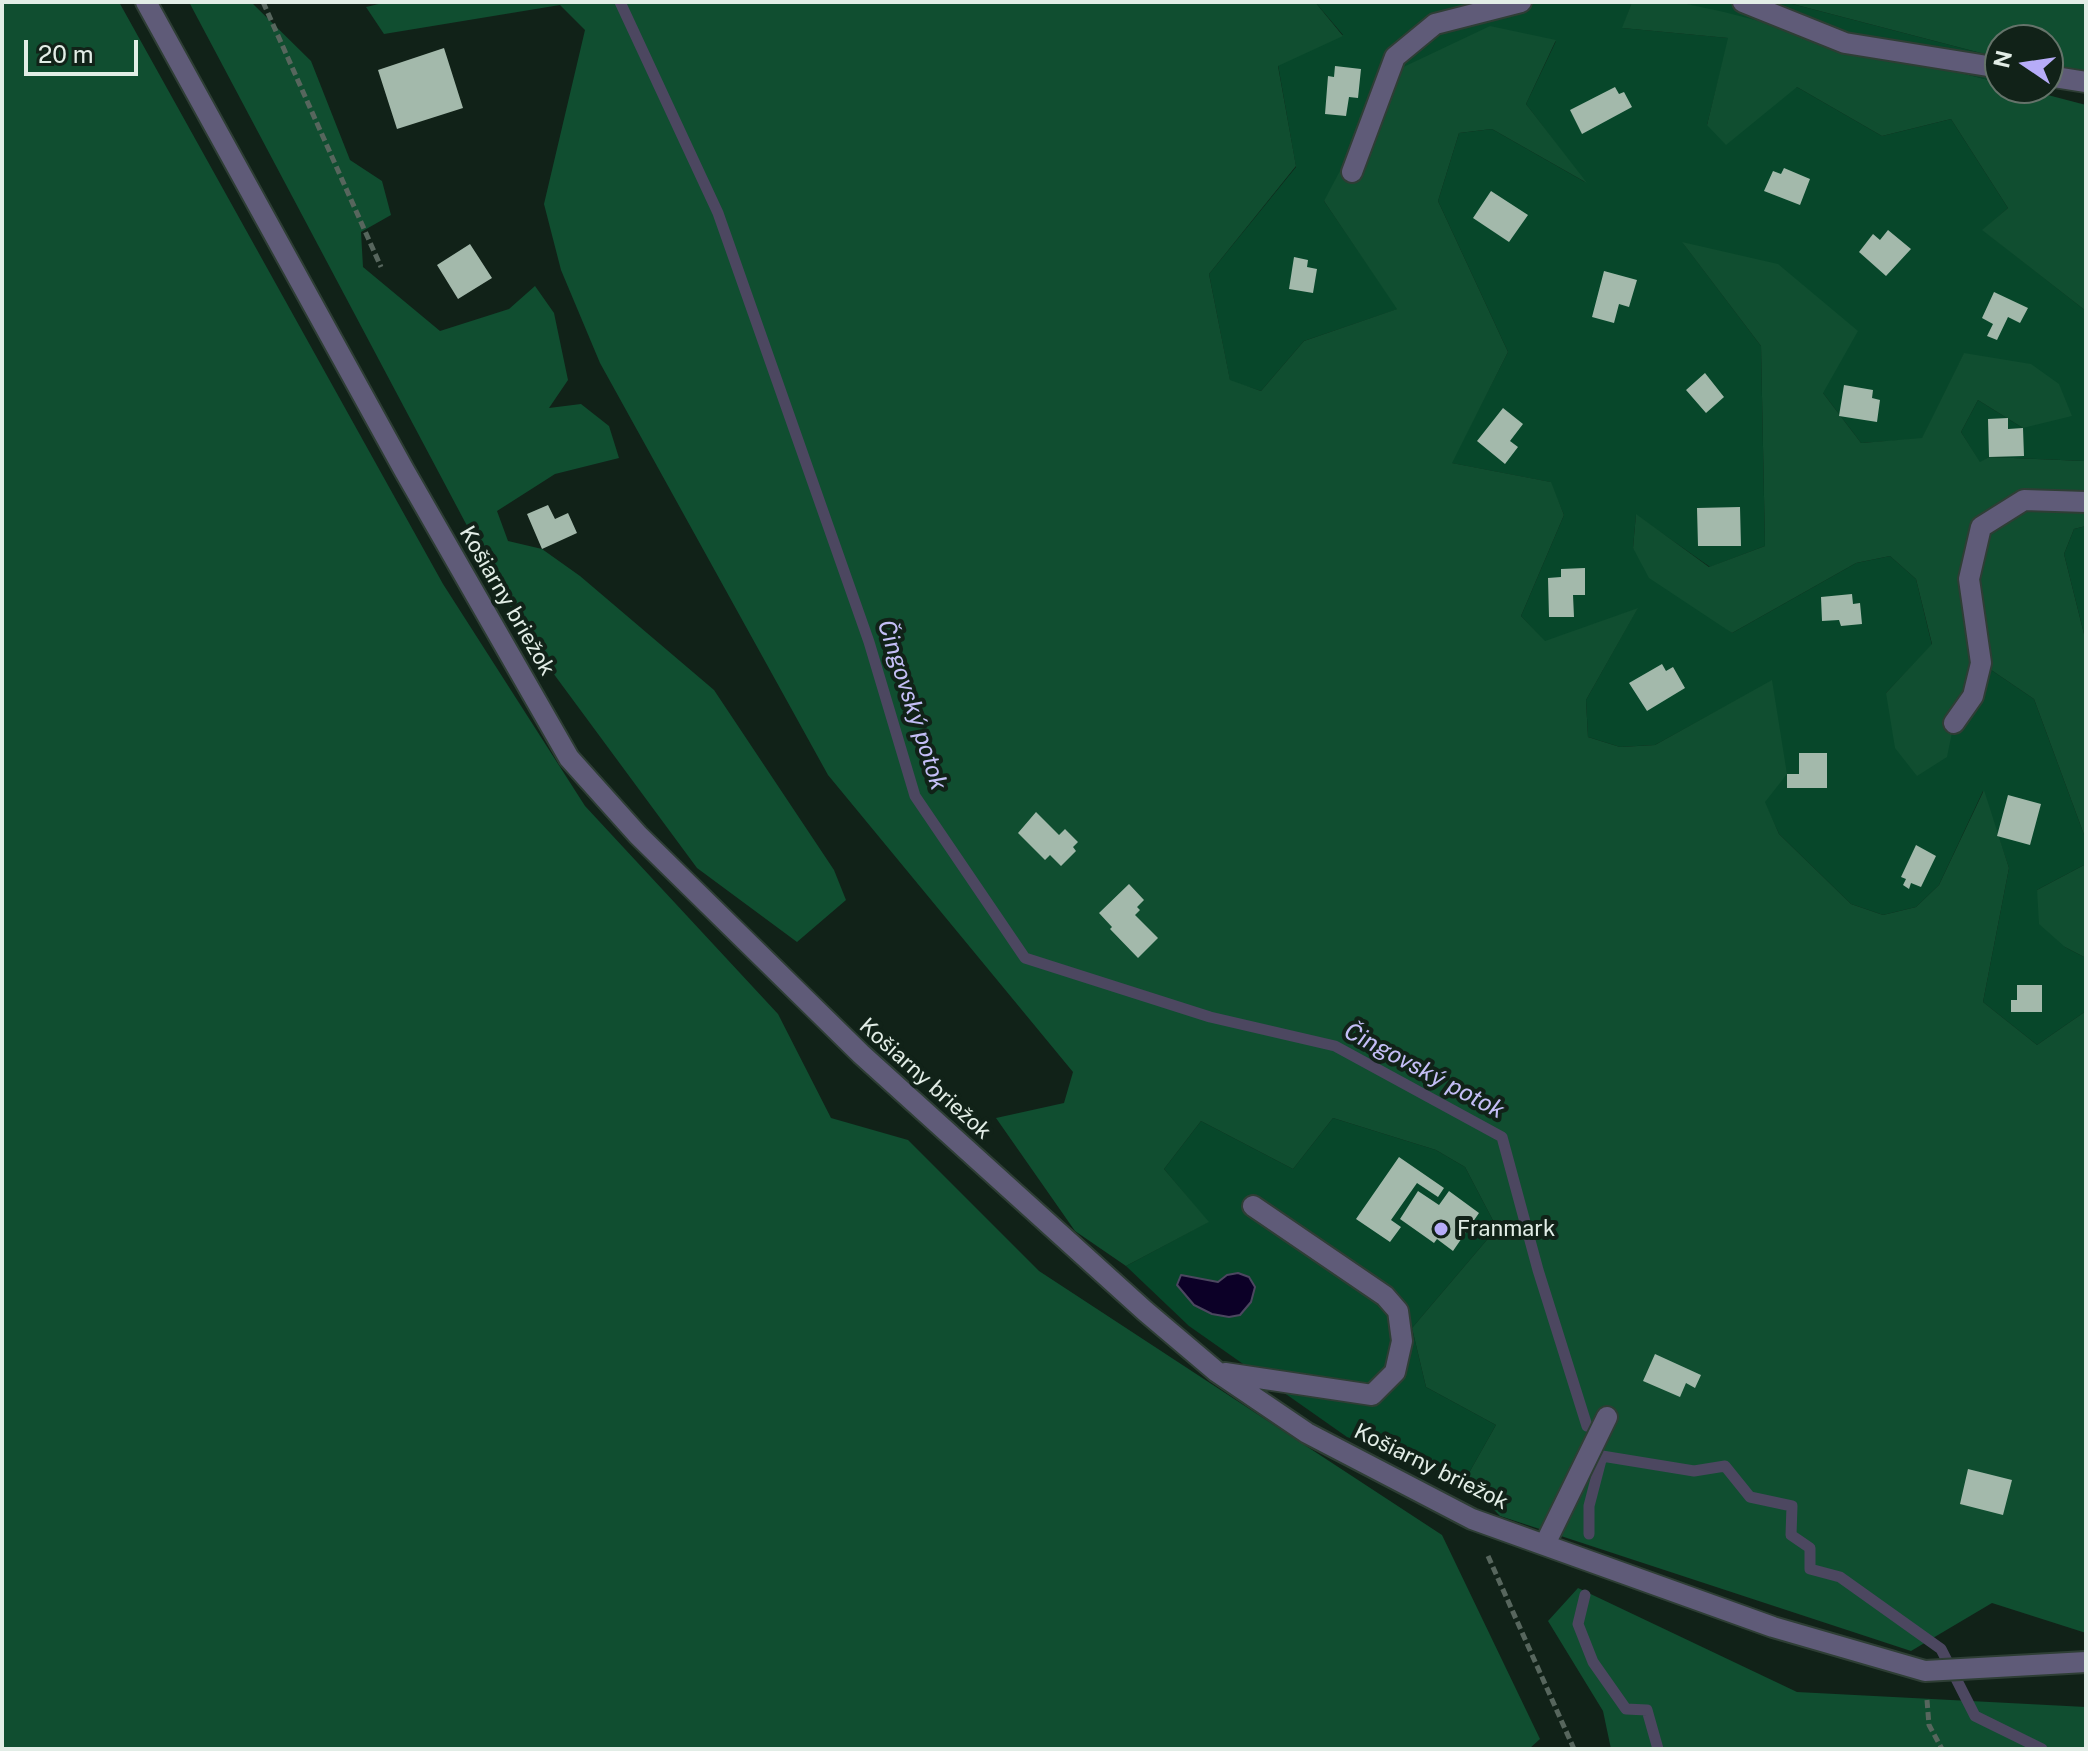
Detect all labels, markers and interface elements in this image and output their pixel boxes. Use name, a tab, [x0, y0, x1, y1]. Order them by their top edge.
scale bar	[28, 24, 142, 74]
north arrow	[1984, 24, 2064, 104]
text: 20 m	[38, 40, 94, 68]
text: N	[1988, 48, 2017, 70]
street label: Košiarny briežok	[454, 522, 560, 680]
water label: Čingovský potok	[871, 616, 953, 794]
street label: Košiarny briežok	[854, 1013, 996, 1145]
water label: Čingovský potok	[1339, 1017, 1509, 1125]
place label: Franmark	[1457, 1216, 1555, 1242]
marker: Franmark	[1432, 1220, 1450, 1238]
street label: Košiarny briežok	[1350, 1418, 1512, 1516]

